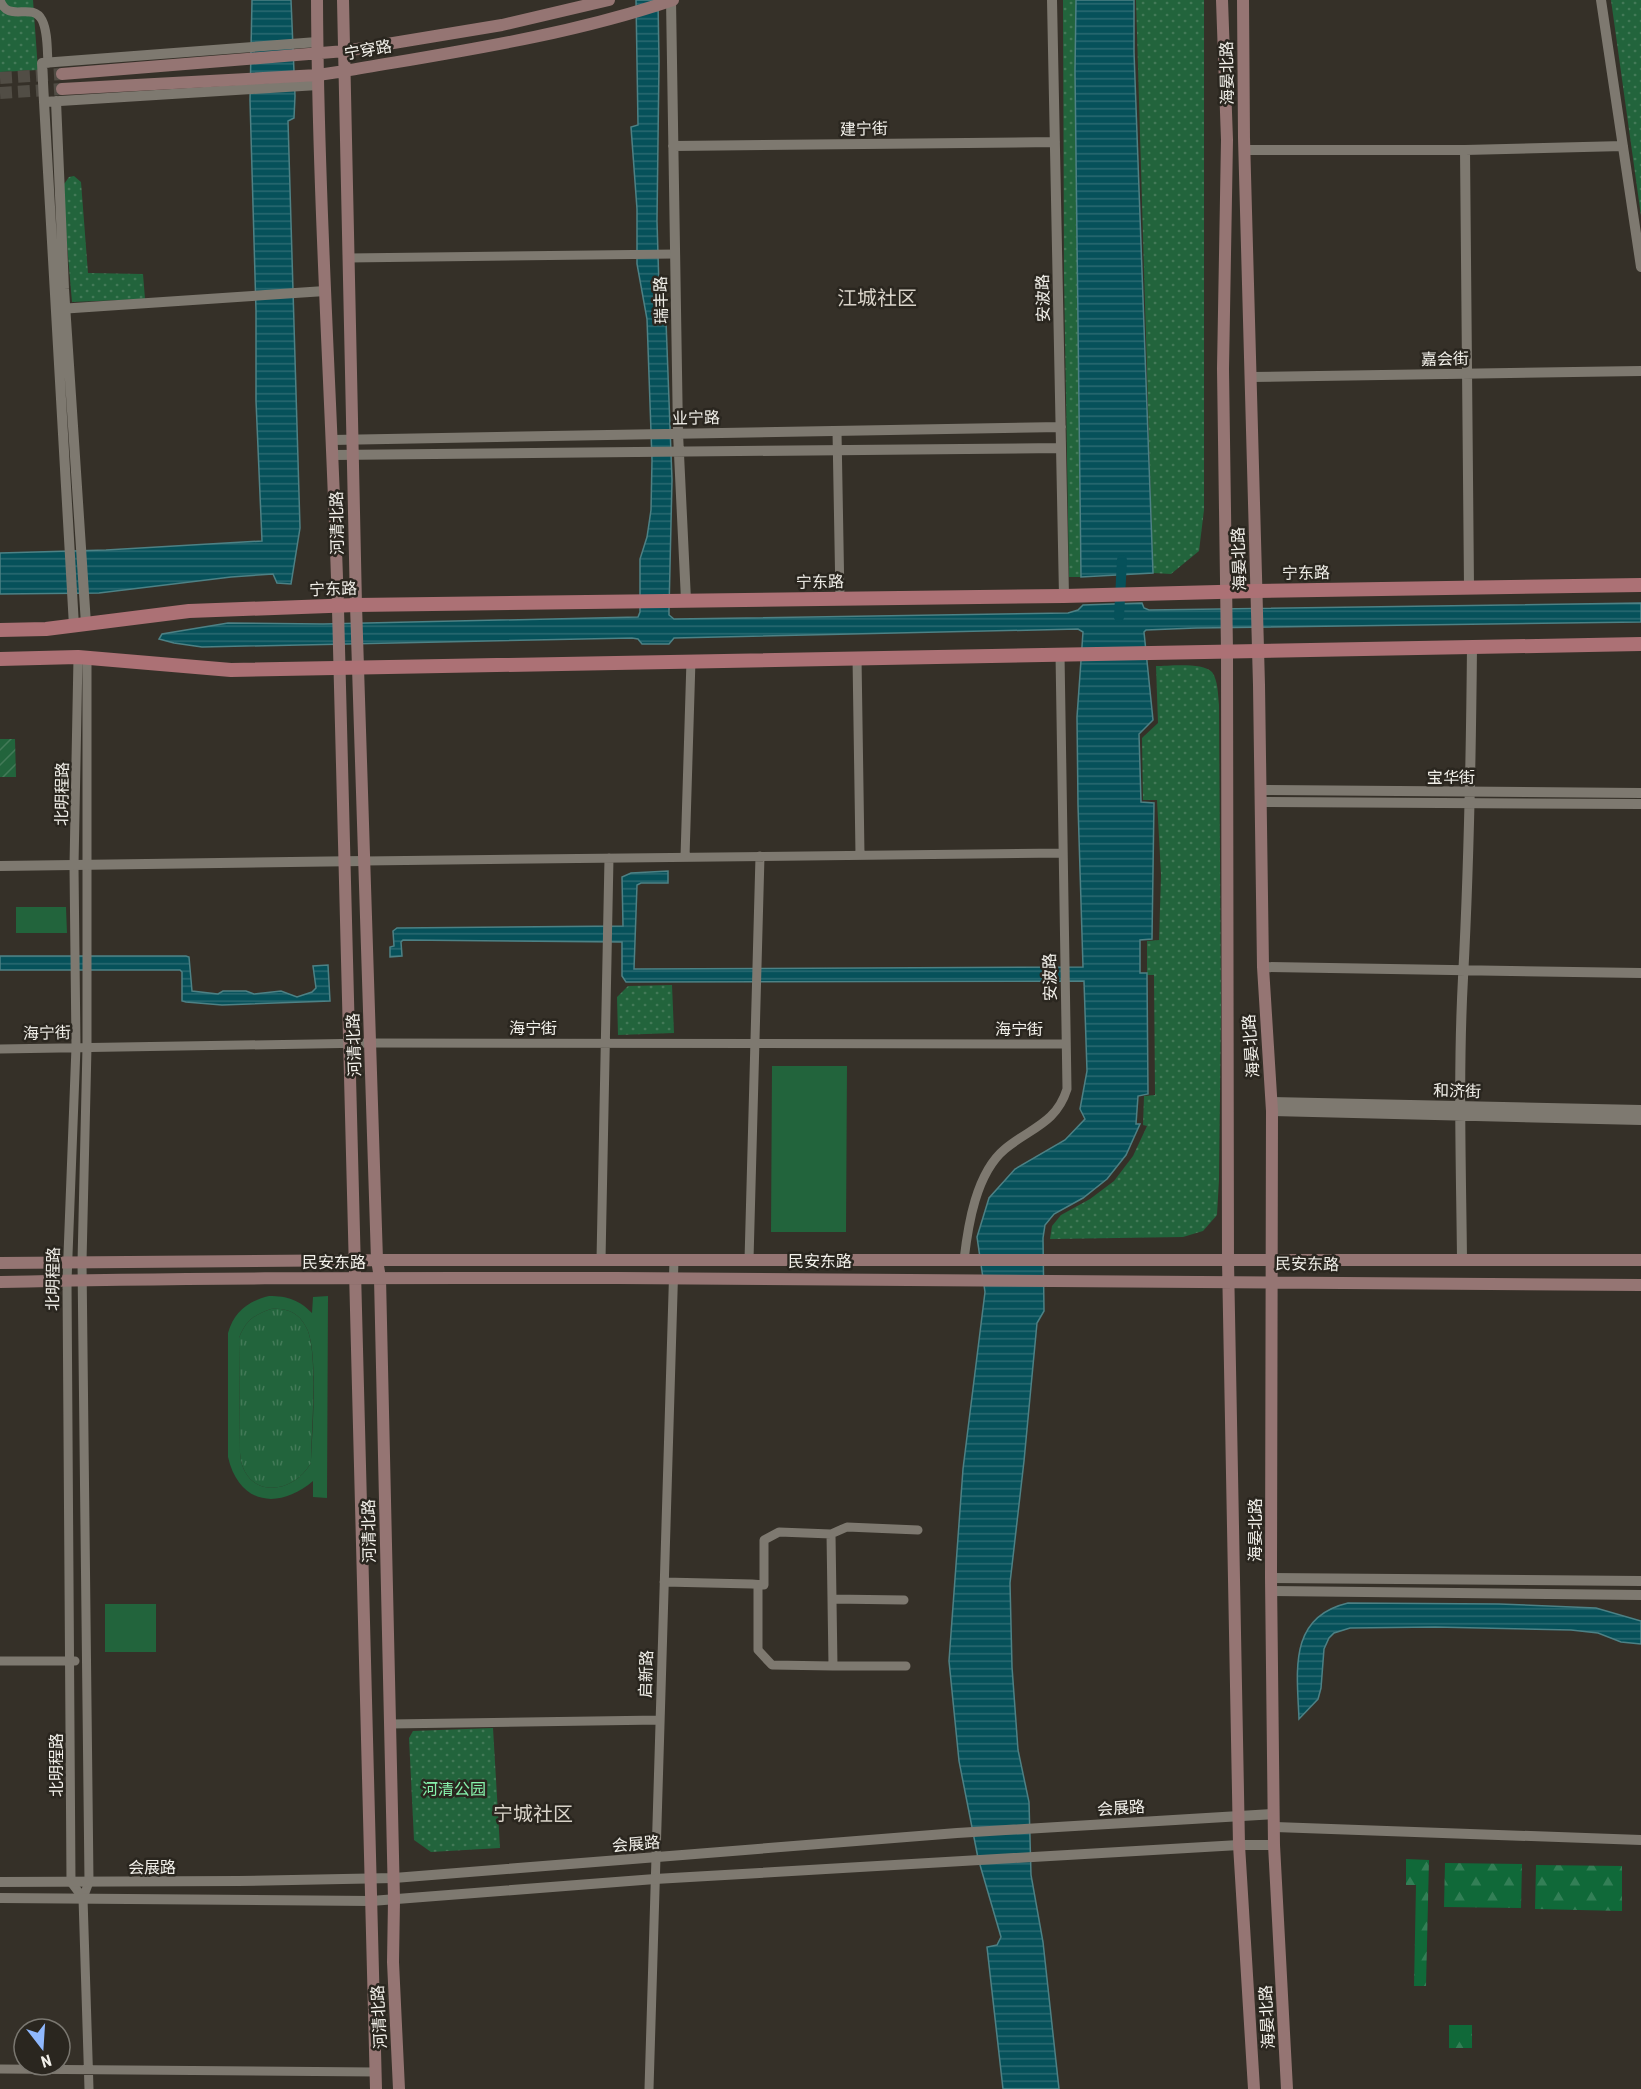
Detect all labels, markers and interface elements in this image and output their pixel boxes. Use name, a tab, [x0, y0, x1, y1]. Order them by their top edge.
street label: 宁穿路	[343, 36, 393, 64]
street label: 海晏北路	[1217, 41, 1237, 105]
street label: 建宁街	[840, 119, 888, 139]
street label: 安波路	[1033, 274, 1053, 322]
street label: 瑞丰路	[651, 276, 671, 324]
district label: 江城社区	[837, 286, 917, 310]
street label: 嘉会街	[1421, 349, 1469, 369]
street label: 业宁路	[672, 408, 720, 428]
street label: 河清北路	[327, 491, 347, 555]
street label: 海晏北路	[1228, 527, 1250, 591]
street label: 宁东路	[1282, 563, 1330, 583]
street label: 宁东路	[796, 572, 844, 592]
street label: 宁东路	[309, 579, 357, 599]
street label: 北明程路	[52, 762, 72, 826]
street label: 宝华街	[1427, 768, 1475, 787]
street label: 安波路	[1040, 953, 1060, 1001]
street label: 河清北路	[343, 1013, 365, 1077]
street label: 海晏北路	[1239, 1013, 1263, 1079]
street label: 海宁街	[509, 1019, 557, 1038]
street label: 海宁街	[995, 1020, 1043, 1039]
street label: 海宁街	[23, 1023, 71, 1043]
street label: 和济街	[1433, 1081, 1481, 1101]
street label: 北明程路	[43, 1247, 63, 1311]
street label: 民安东路	[788, 1252, 852, 1271]
street label: 民安东路	[302, 1253, 366, 1272]
street label: 民安东路	[1275, 1254, 1339, 1274]
street label: 海晏北路	[1246, 1498, 1265, 1562]
street label: 河清北路	[359, 1499, 379, 1563]
street label: 启新路	[636, 1650, 656, 1698]
street label: 北明程路	[47, 1733, 66, 1797]
park label: 河清公园	[422, 1780, 486, 1799]
street label: 会展路	[1096, 1797, 1146, 1819]
district label: 宁城社区	[493, 1802, 573, 1826]
street label: 会展路	[611, 1832, 661, 1856]
street label: 会展路	[128, 1858, 176, 1877]
street label: 河清北路	[368, 1985, 390, 2049]
street label: 海晏北路	[1256, 1985, 1278, 2049]
north arrow	[12, 2017, 72, 2077]
text: N	[39, 2050, 54, 2071]

